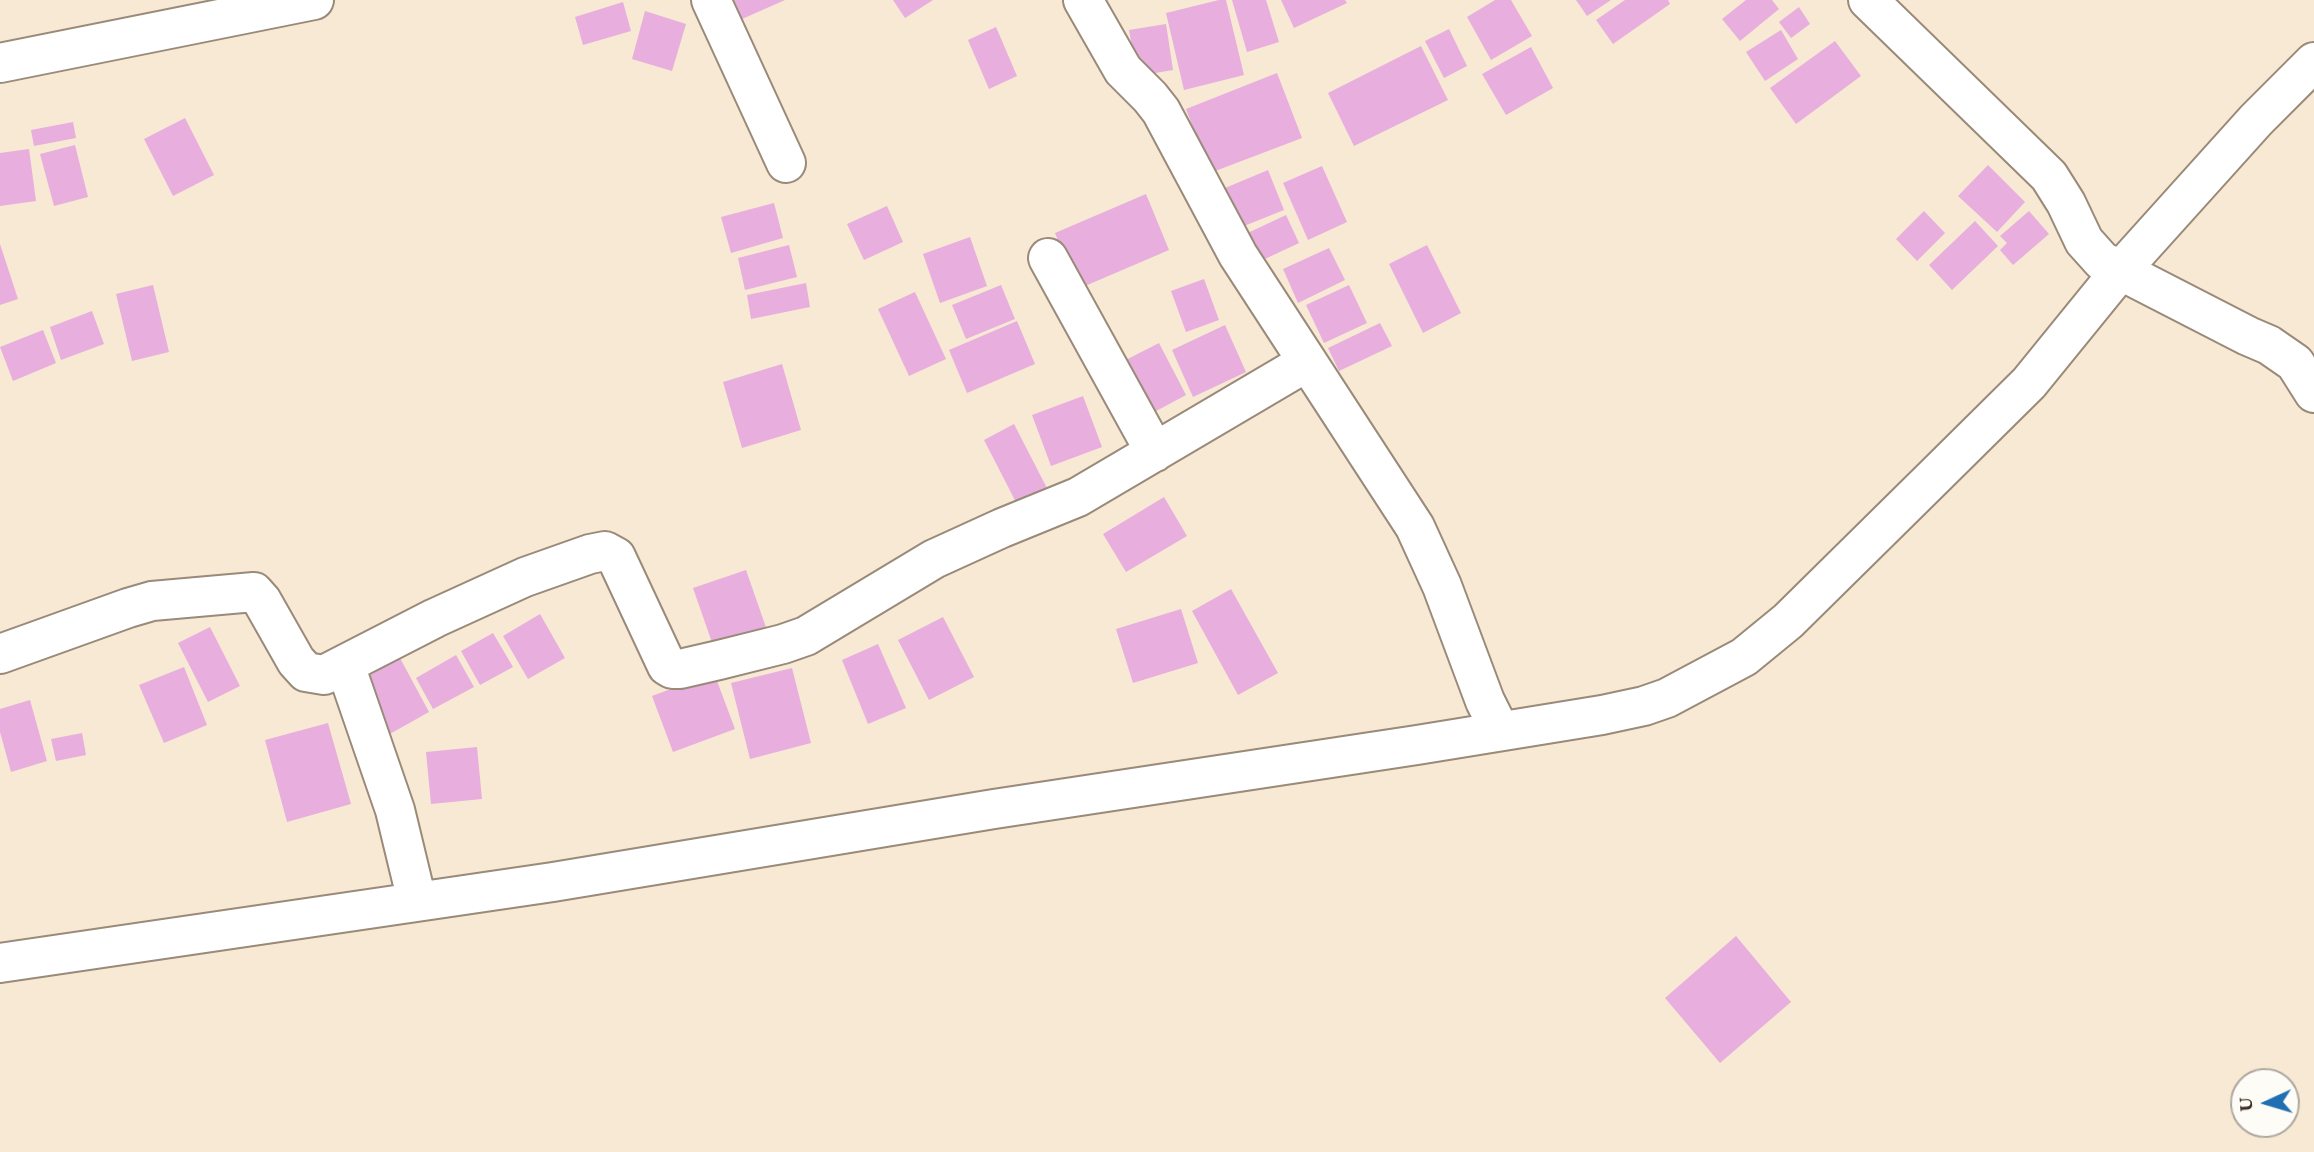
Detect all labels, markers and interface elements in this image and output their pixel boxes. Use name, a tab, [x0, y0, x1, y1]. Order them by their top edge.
north arrow	[2230, 1068, 2300, 1138]
text: U	[2233, 1096, 2259, 1112]

